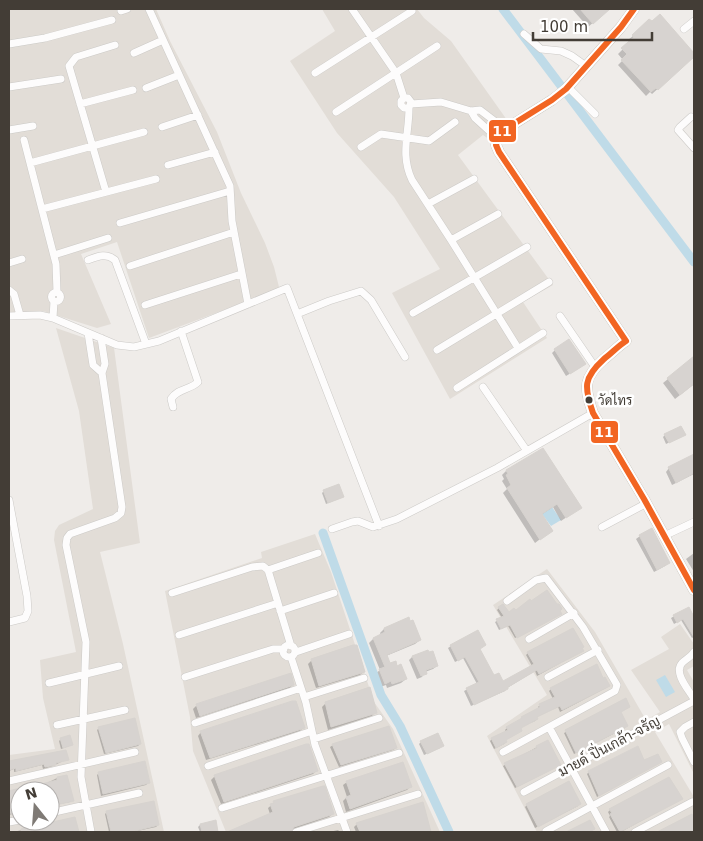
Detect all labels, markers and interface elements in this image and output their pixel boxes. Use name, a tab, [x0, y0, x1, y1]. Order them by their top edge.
scale bar	[533, 10, 652, 42]
text: 100 m	[540, 18, 588, 36]
line badge: 11	[488, 119, 517, 143]
text: 11	[492, 123, 512, 139]
place label: วัดไทร	[598, 392, 632, 408]
marker: วัดไทร	[584, 395, 594, 405]
line badge: 11	[590, 420, 619, 444]
text: 11	[594, 424, 614, 440]
street label: มายด์ ปิ่นเกล้า-จรัญ	[554, 710, 663, 780]
north arrow	[10, 781, 60, 831]
text: N	[23, 784, 39, 803]

